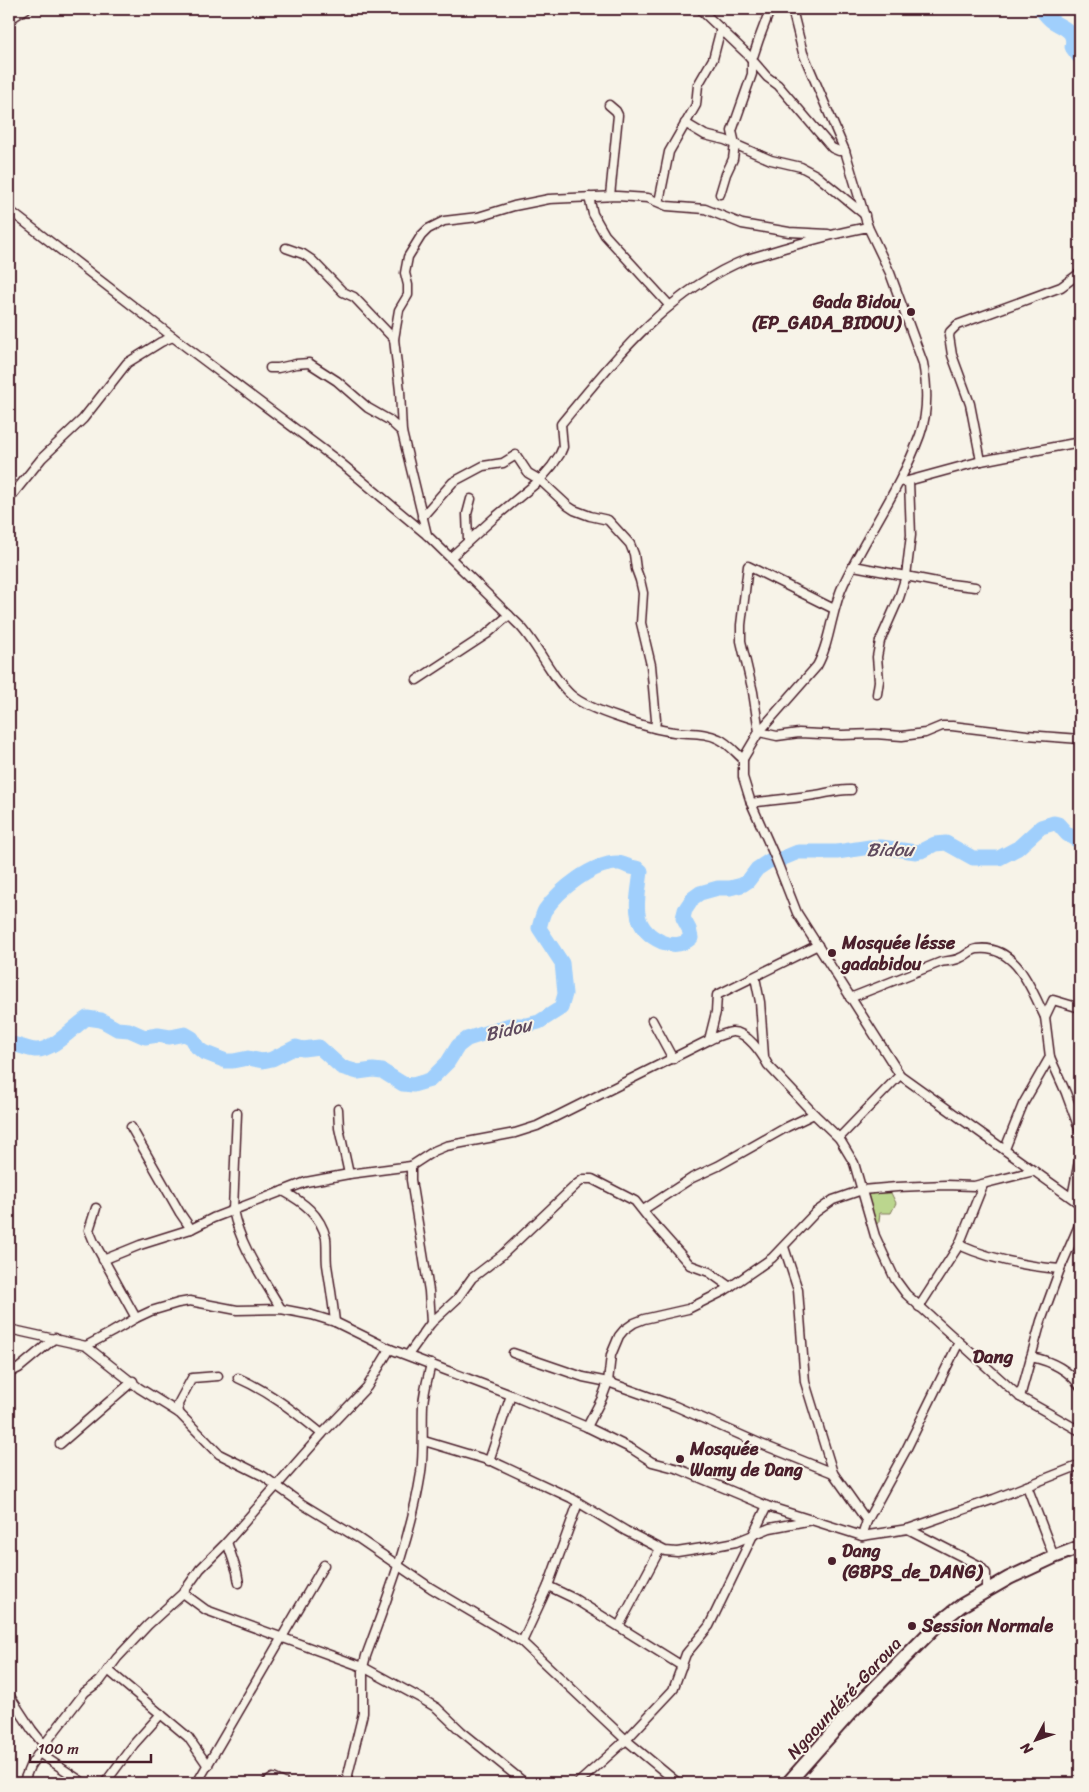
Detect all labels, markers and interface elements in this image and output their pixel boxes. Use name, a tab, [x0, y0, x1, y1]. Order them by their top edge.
place label: Gada Bidou (EP_GADA_BIDOU)	[752, 286, 903, 339]
marker: Gada Bidou (EP_GADA_BIDOU)	[905, 306, 917, 318]
water label: Bidou	[866, 833, 916, 866]
place label: Mosquée lésse gadabidou	[840, 927, 956, 980]
marker: Mosquée lésse gadabidou	[826, 947, 838, 959]
water label: Bidou	[481, 1007, 538, 1051]
district label: Dang	[973, 1340, 1014, 1373]
place label: Mosquée Wamy de Dang	[689, 1433, 803, 1486]
marker: Mosquée Wamy de Dang	[674, 1453, 686, 1465]
place label: Dang (GBPS_de_DANG)	[842, 1535, 984, 1588]
marker: Dang (GBPS_de_DANG)	[826, 1555, 838, 1567]
place label: Session Normale	[921, 1610, 1053, 1642]
marker: Session Normale	[906, 1620, 918, 1632]
street label: Ngaoundéré-Garoua	[778, 1629, 910, 1767]
north arrow	[1012, 1714, 1062, 1764]
scale bar	[30, 1732, 151, 1764]
text: 100 m	[38, 1736, 79, 1762]
text: N	[1014, 1736, 1040, 1761]

